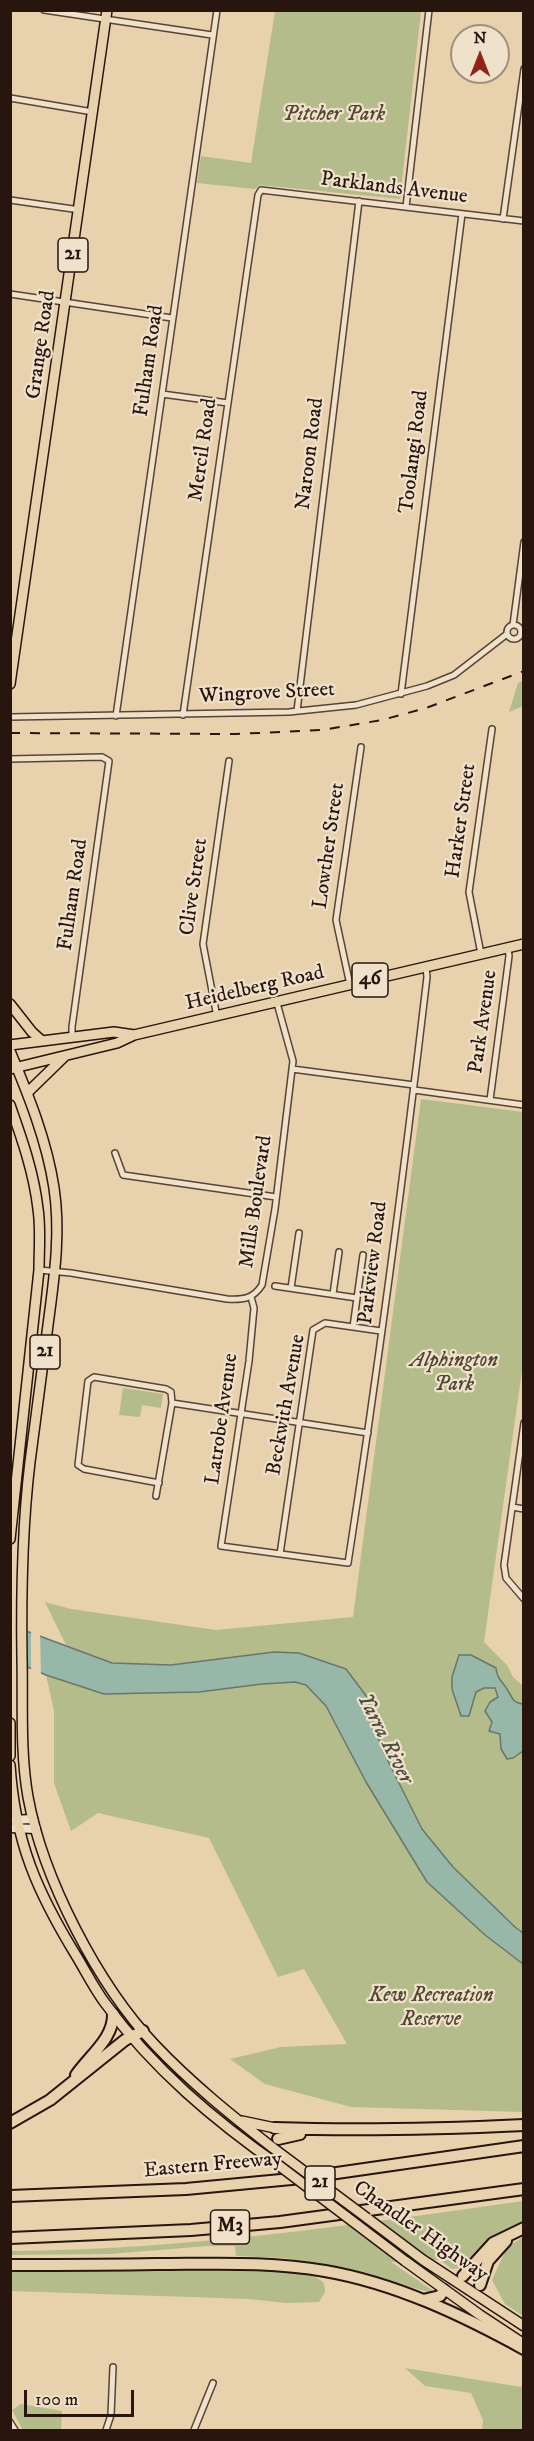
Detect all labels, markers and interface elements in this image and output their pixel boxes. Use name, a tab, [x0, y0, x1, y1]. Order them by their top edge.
north arrow	[450, 24, 510, 84]
text: N	[473, 28, 487, 48]
park label: Pitcher Park	[283, 103, 385, 129]
street label: Parklands Avenue	[319, 167, 469, 211]
road number: 21	[58, 238, 88, 272]
street label: Grange Road	[22, 289, 62, 401]
street label: Fulham Road	[130, 304, 170, 418]
street label: Toolangi Road	[395, 389, 435, 515]
street label: Naroon Road	[292, 396, 330, 512]
street label: Mercil Road	[184, 397, 224, 503]
street label: Wingrove Street	[198, 678, 336, 710]
street label: Harker Street	[442, 762, 482, 880]
street label: Lowther Street	[309, 781, 351, 911]
street label: Clive Street	[176, 837, 214, 937]
street label: Fulham Road	[54, 838, 94, 952]
street label: Heidelberg Road	[183, 961, 327, 1017]
road number: 46	[352, 963, 388, 997]
street label: Park Avenue	[464, 969, 504, 1075]
street label: Mills Boulevard	[235, 1134, 279, 1270]
street label: Parkview Road	[354, 1200, 394, 1326]
street label: Beckwith Avenue	[262, 1332, 312, 1478]
road number: 21	[30, 1335, 60, 1369]
park label: Alphington Park	[410, 1349, 498, 1399]
street label: Latrobe Avenue	[201, 1352, 245, 1486]
water label: Yarra River	[350, 1689, 418, 1789]
park label: Kew Recreation Reserve	[369, 1984, 493, 2034]
street label: Eastern Freeway	[143, 2147, 283, 2185]
road number: 21	[305, 2166, 335, 2200]
street label: Chandler Highway	[348, 2176, 492, 2288]
road number: M3	[210, 2210, 250, 2244]
scale bar	[27, 2378, 136, 2416]
text: 100 m	[35, 2389, 78, 2411]

